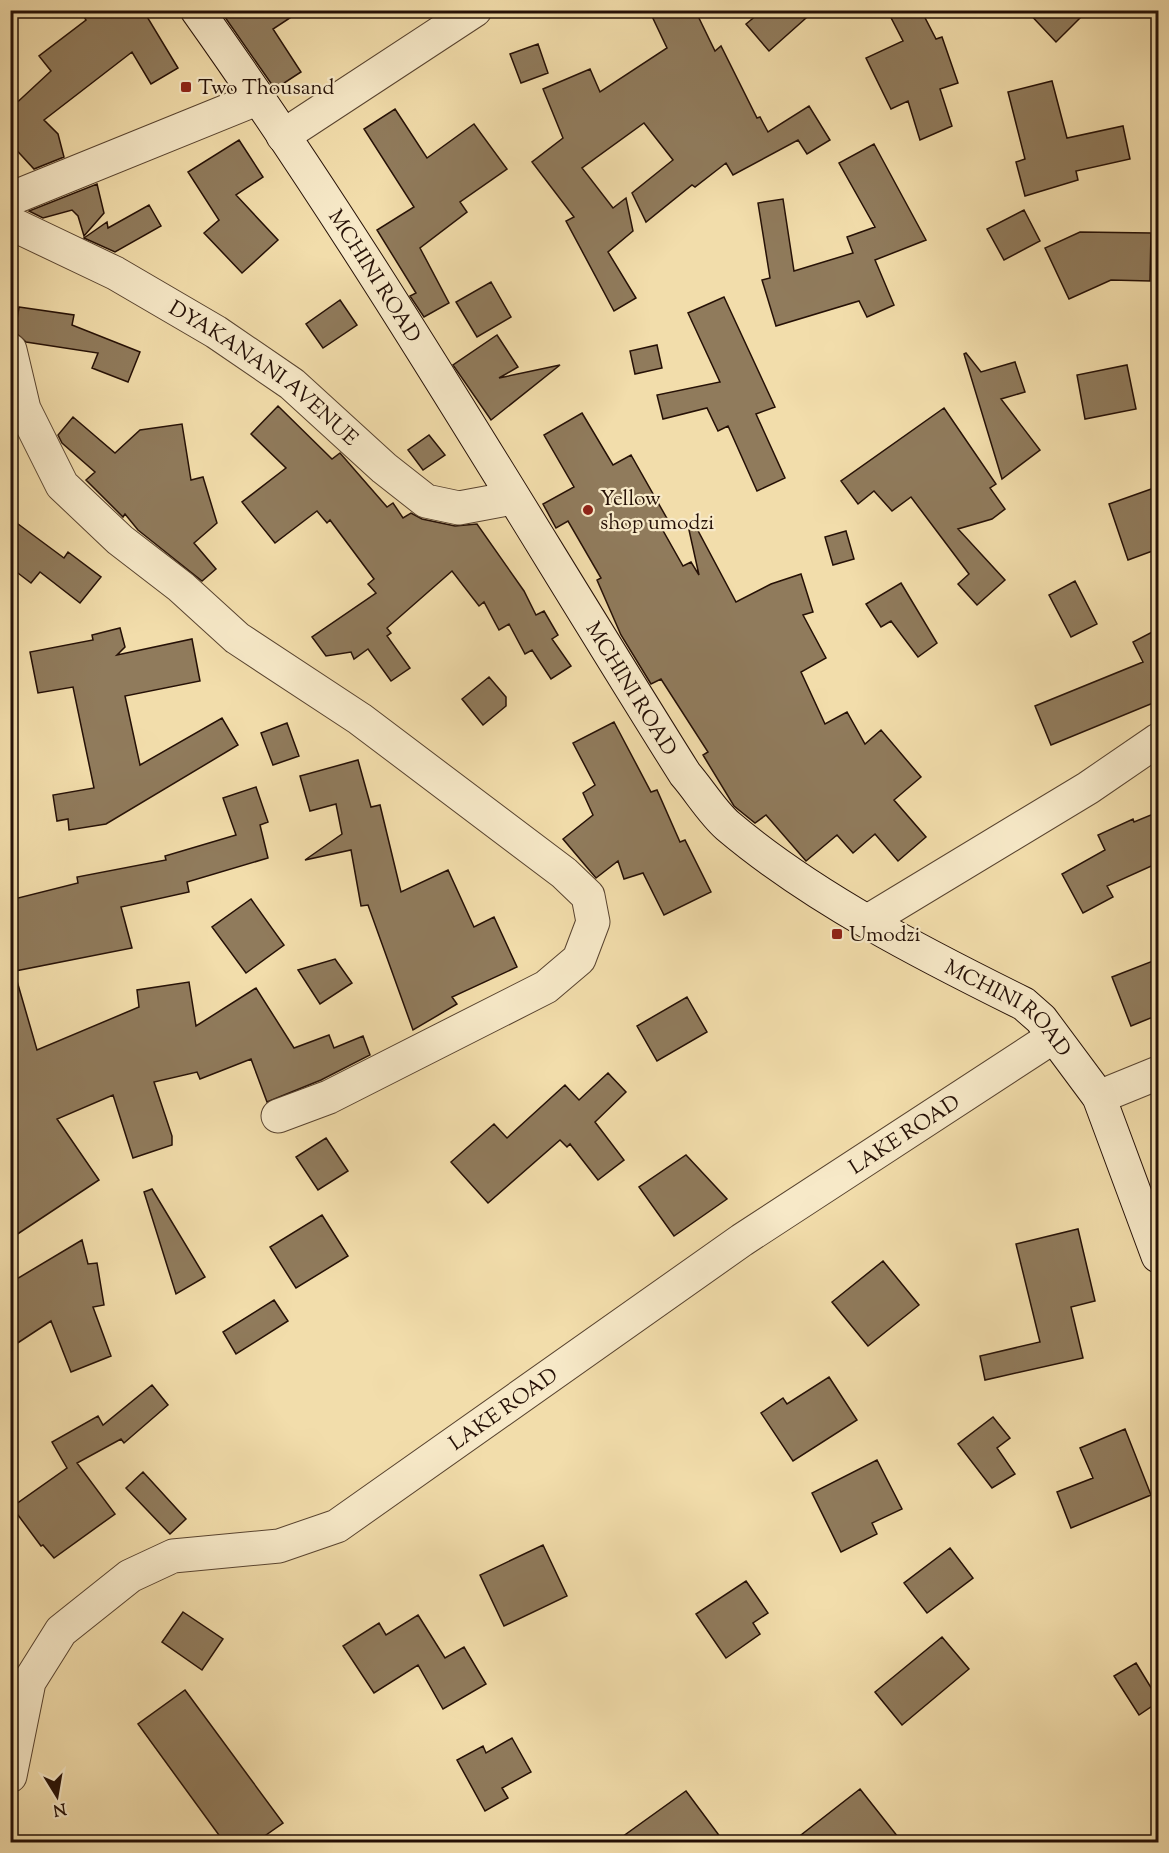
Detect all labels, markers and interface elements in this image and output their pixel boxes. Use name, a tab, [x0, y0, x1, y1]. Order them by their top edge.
place label: Two Thousand	[198, 74, 335, 104]
marker: Two Thousand	[179, 80, 193, 94]
street label: MCHINI ROAD	[320, 204, 427, 349]
street label: DYAKANANI AVENUE	[163, 295, 364, 454]
place label: Yellow shop umodzi	[600, 485, 714, 539]
marker: Yellow shop umodzi	[581, 503, 595, 517]
street label: MCHINI ROAD	[577, 617, 683, 762]
place label: Umodzi	[849, 921, 921, 951]
marker: Umodzi	[830, 927, 844, 941]
street label: MCHINI ROAD	[939, 953, 1077, 1064]
street label: LAKE ROAD	[844, 1089, 967, 1183]
street label: LAKE ROAD	[444, 1361, 565, 1459]
north arrow	[27, 1766, 87, 1826]
text: N	[51, 1796, 68, 1821]

